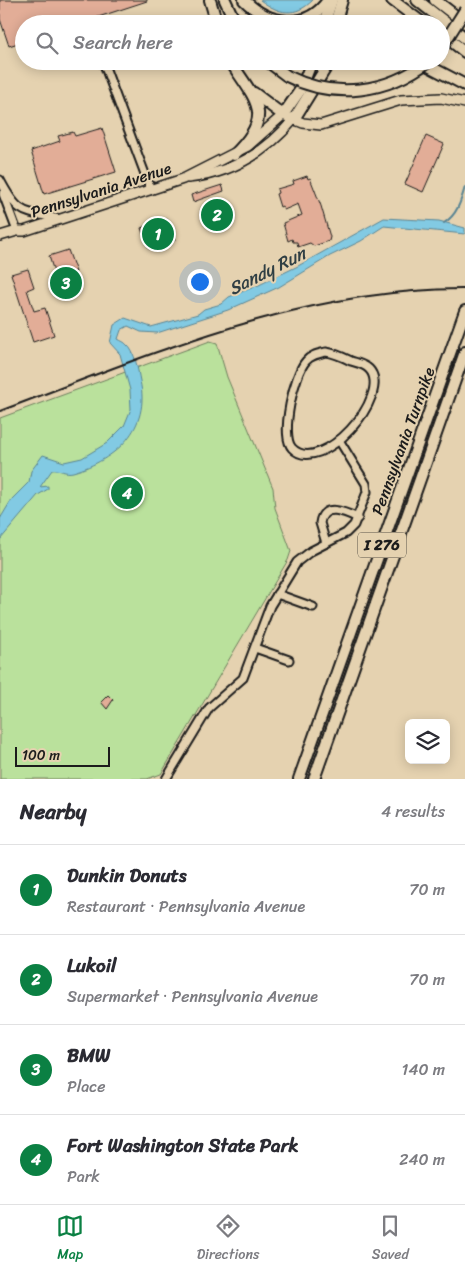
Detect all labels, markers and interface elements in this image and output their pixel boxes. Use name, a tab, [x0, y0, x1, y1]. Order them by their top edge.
search box	[15, 15, 450, 70]
text: Search here	[73, 26, 173, 59]
icon: search	[33, 29, 61, 57]
street label: Pennsylvania Avenue	[27, 153, 175, 226]
pin: 2	[201, 196, 233, 234]
pin: 1	[142, 215, 174, 253]
water label: Sandy Run	[222, 237, 314, 304]
pin: 3	[50, 264, 82, 302]
your location	[187, 269, 213, 295]
street label: Pennsylvania Turnpike	[363, 363, 443, 519]
pin: 4	[111, 474, 143, 512]
road number: I 276	[358, 532, 406, 558]
map controls	[405, 719, 450, 764]
button: layers	[405, 719, 450, 764]
text: 100 m	[22, 743, 60, 768]
scale bar	[15, 744, 110, 767]
text: Nearby	[20, 793, 86, 831]
text: 4 results	[381, 797, 445, 826]
text: Dunkin Donuts	[67, 859, 187, 892]
text: 1	[33, 875, 39, 904]
text: 70 m	[409, 875, 445, 904]
text: Restaurant · Pennsylvania Avenue	[67, 892, 305, 921]
text: Lukoil	[67, 949, 116, 982]
text: 2	[31, 965, 41, 994]
text: 70 m	[409, 965, 445, 994]
text: Supermarket · Pennsylvania Avenue	[67, 982, 318, 1011]
text: BMW	[67, 1039, 110, 1072]
text: 3	[32, 1055, 40, 1084]
text: 140 m	[402, 1055, 445, 1084]
text: Place	[67, 1072, 106, 1101]
text: Fort Washington State Park	[67, 1129, 299, 1162]
text: 4	[31, 1145, 41, 1174]
text: 240 m	[399, 1145, 445, 1174]
text: Park	[67, 1162, 100, 1191]
tab: Map	[56, 1212, 84, 1267]
tab: Directions	[197, 1212, 259, 1267]
tab: Saved	[372, 1212, 409, 1267]

